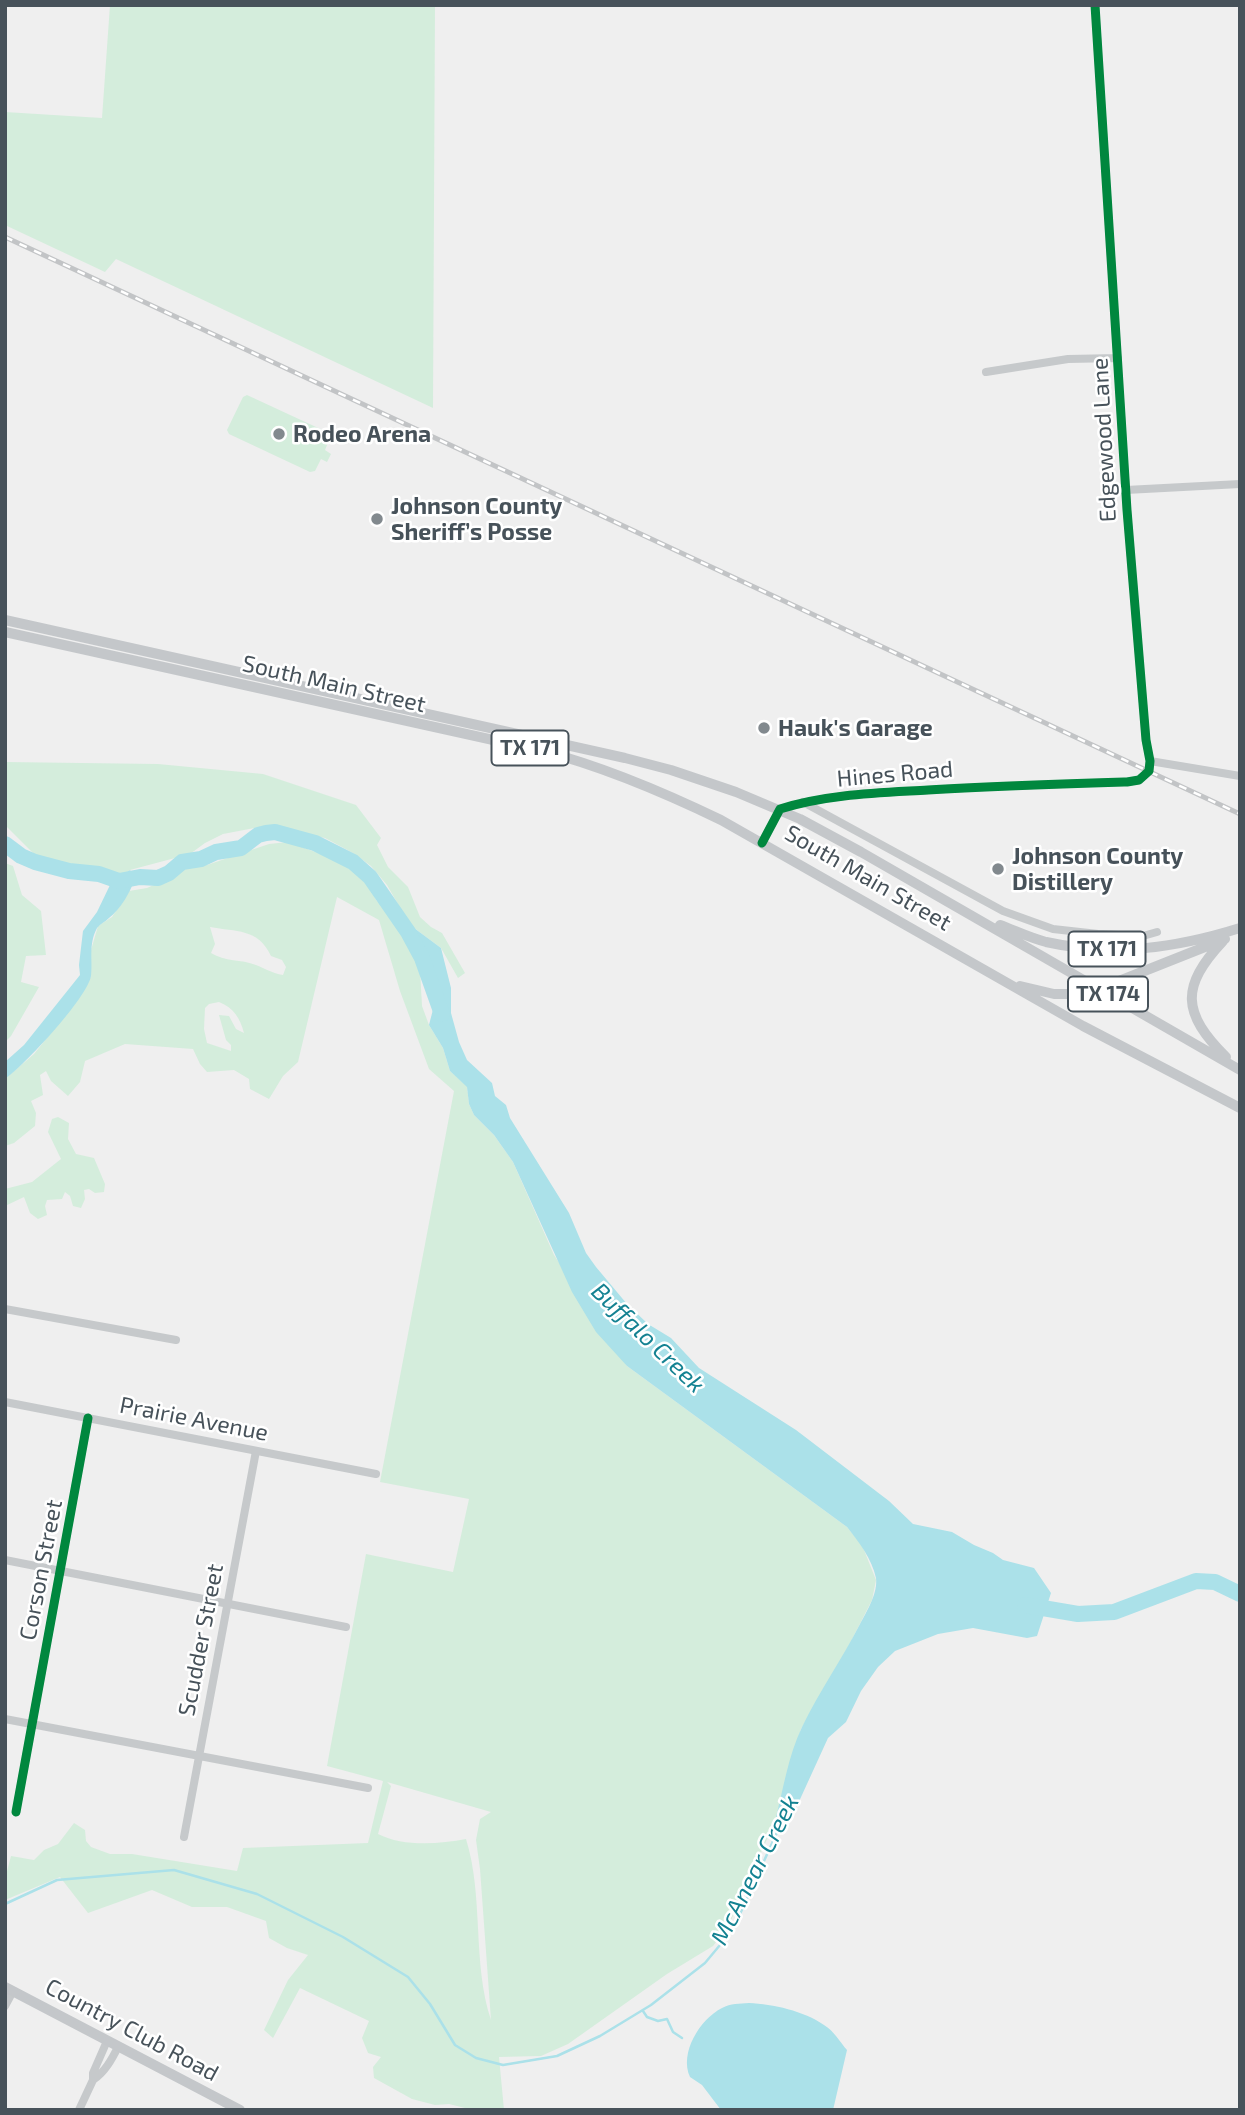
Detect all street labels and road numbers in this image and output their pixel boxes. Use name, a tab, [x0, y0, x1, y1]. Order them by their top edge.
street label: Edgewood Lane	[1086, 357, 1122, 523]
street label: South Main Street	[240, 649, 428, 719]
road number: TX 171	[491, 730, 568, 766]
street label: Hines Road	[836, 755, 954, 793]
street label: South Main Street	[780, 819, 956, 937]
road number: TX 171	[1068, 932, 1146, 967]
road number: TX 174	[1068, 976, 1148, 1012]
street label: Prairie Avenue	[117, 1391, 271, 1447]
street label: Corson Street	[14, 1497, 68, 1643]
street label: Scudder Street	[173, 1562, 229, 1718]
street label: Country Club Road	[41, 1973, 223, 2087]

